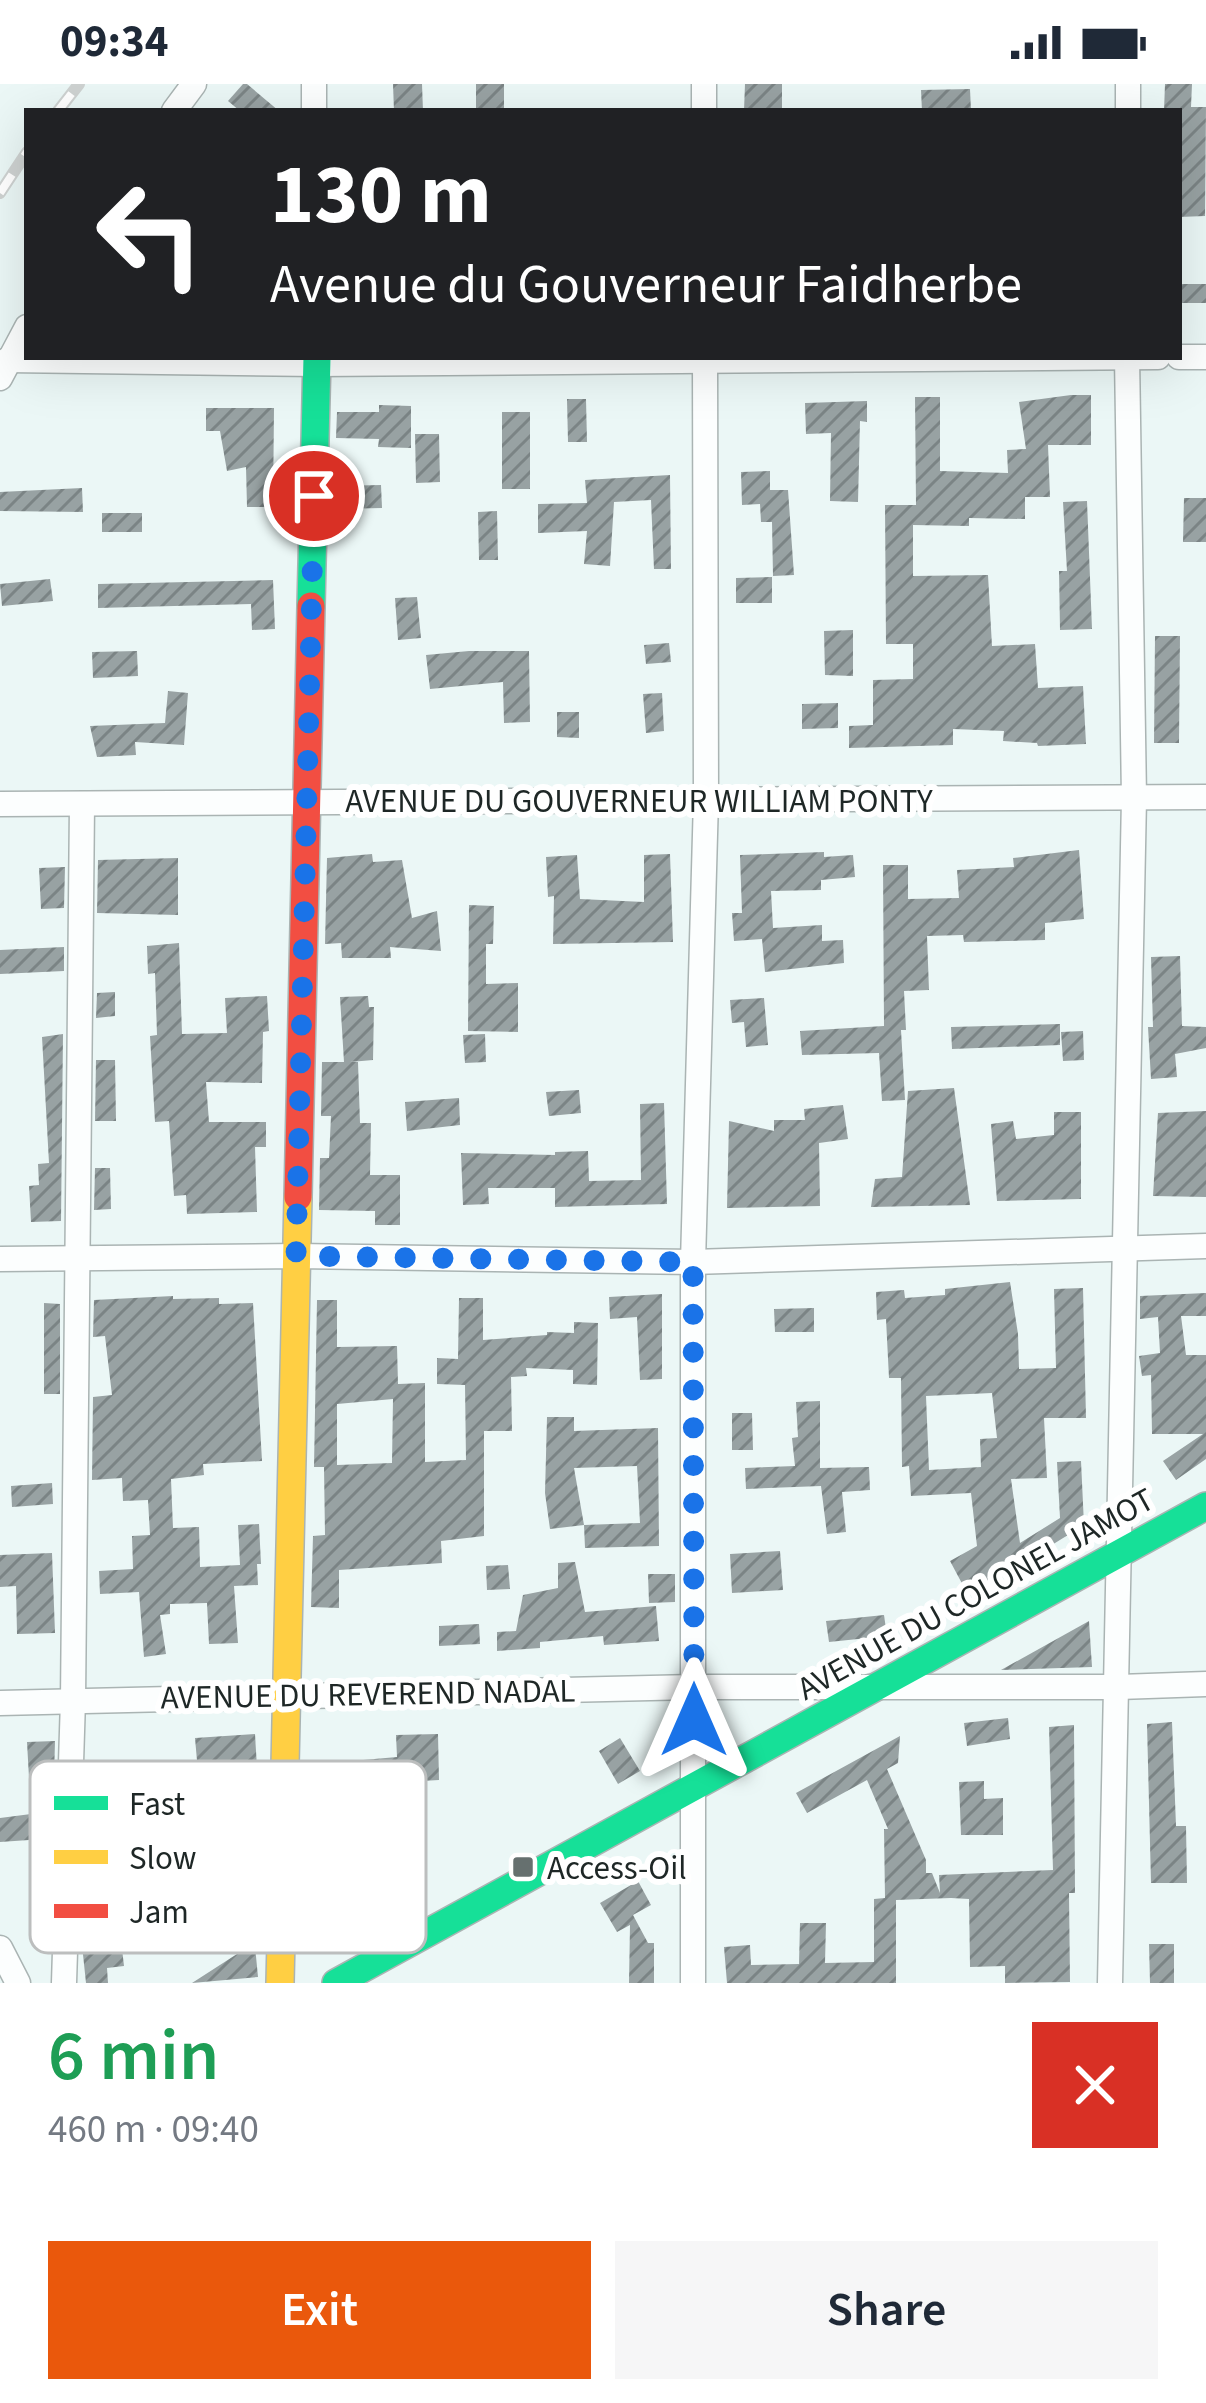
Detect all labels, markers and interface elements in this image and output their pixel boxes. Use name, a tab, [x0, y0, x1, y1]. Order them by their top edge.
text: 09:34	[60, 10, 169, 74]
text: 130 m	[270, 136, 492, 256]
icon: left	[72, 156, 228, 312]
text: Avenue du Gouverneur Faidherbe	[270, 247, 1022, 324]
pin	[263, 445, 365, 547]
icon: arrive	[281, 463, 347, 529]
street label: AVENUE DU GOUVERNEUR WILLIAM PONTY	[345, 778, 933, 825]
street label: AVENUE DU COLONEL JAMOT	[789, 1476, 1163, 1712]
position arrow	[631, 1657, 757, 1783]
street label: AVENUE DU REVEREND NADAL	[160, 1667, 576, 1722]
legend	[30, 1761, 426, 1953]
text: Fast	[129, 1781, 185, 1828]
text: Slow	[129, 1835, 197, 1882]
place label: Access-Oil	[547, 1845, 687, 1892]
marker: Access-Oil	[510, 1854, 536, 1880]
text: Jam	[129, 1889, 189, 1936]
text: 6 min	[48, 2005, 219, 2108]
button: close	[1032, 2022, 1158, 2148]
text: 460 m · 09:40	[48, 2102, 259, 2158]
button: Exit	[48, 2241, 591, 2379]
button: Share	[615, 2241, 1158, 2379]

